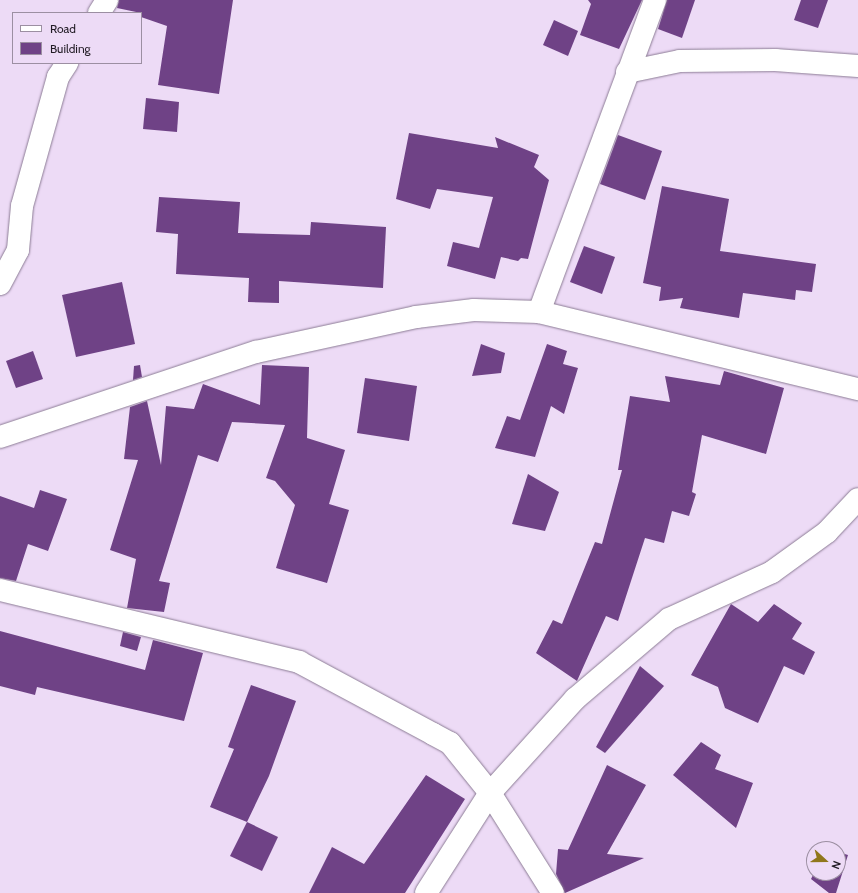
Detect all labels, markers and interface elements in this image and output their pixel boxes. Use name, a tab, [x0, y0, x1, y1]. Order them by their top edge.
legend	[12, 12, 142, 64]
text: Road	[50, 21, 76, 36]
text: Building	[50, 41, 91, 56]
north arrow	[806, 841, 846, 881]
text: N	[828, 859, 844, 871]

